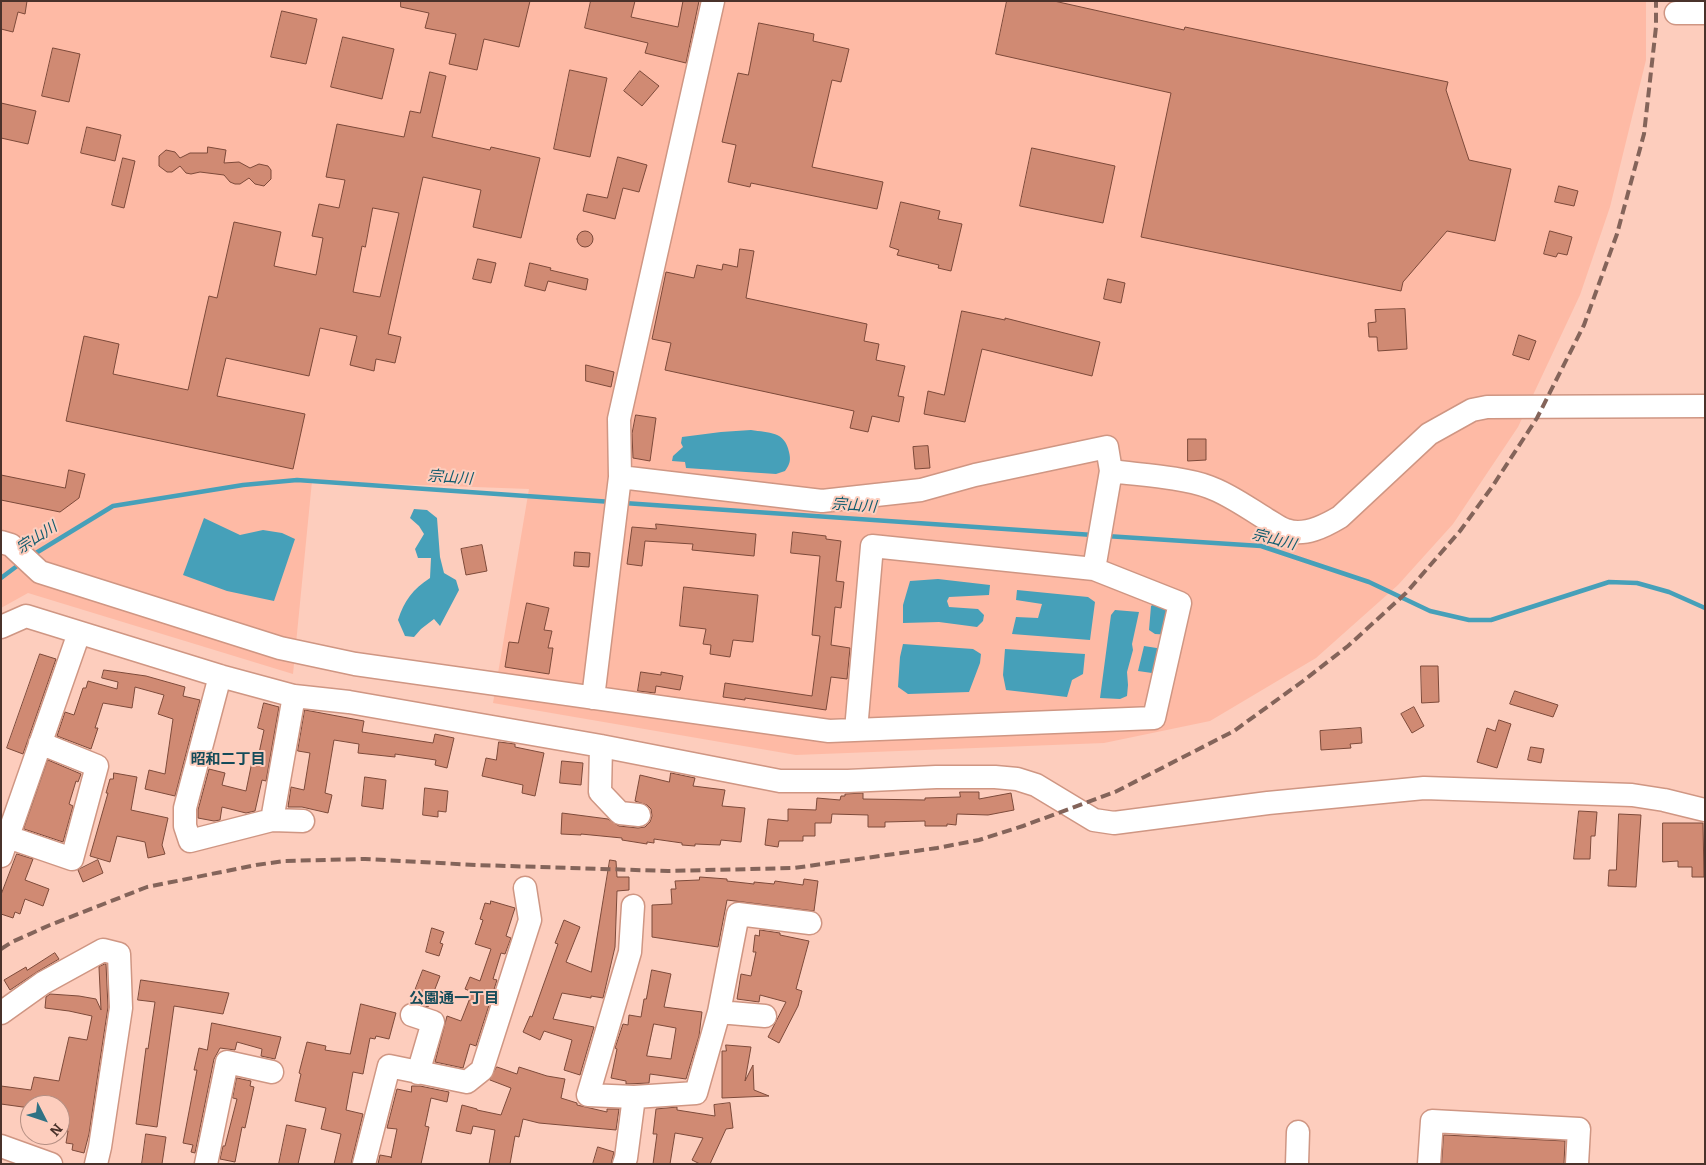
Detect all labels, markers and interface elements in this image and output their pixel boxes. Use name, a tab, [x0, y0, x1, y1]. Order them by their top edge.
water label: 宗山川	[427, 467, 473, 489]
water label: 宗山川	[831, 495, 877, 517]
water label: 宗山川	[13, 518, 61, 558]
water label: 宗山川	[1250, 526, 1298, 554]
district label: 昭和二丁目	[191, 751, 265, 769]
district label: 公園通一丁目	[409, 990, 499, 1008]
north arrow	[20, 1095, 70, 1145]
text: N	[46, 1120, 66, 1139]

